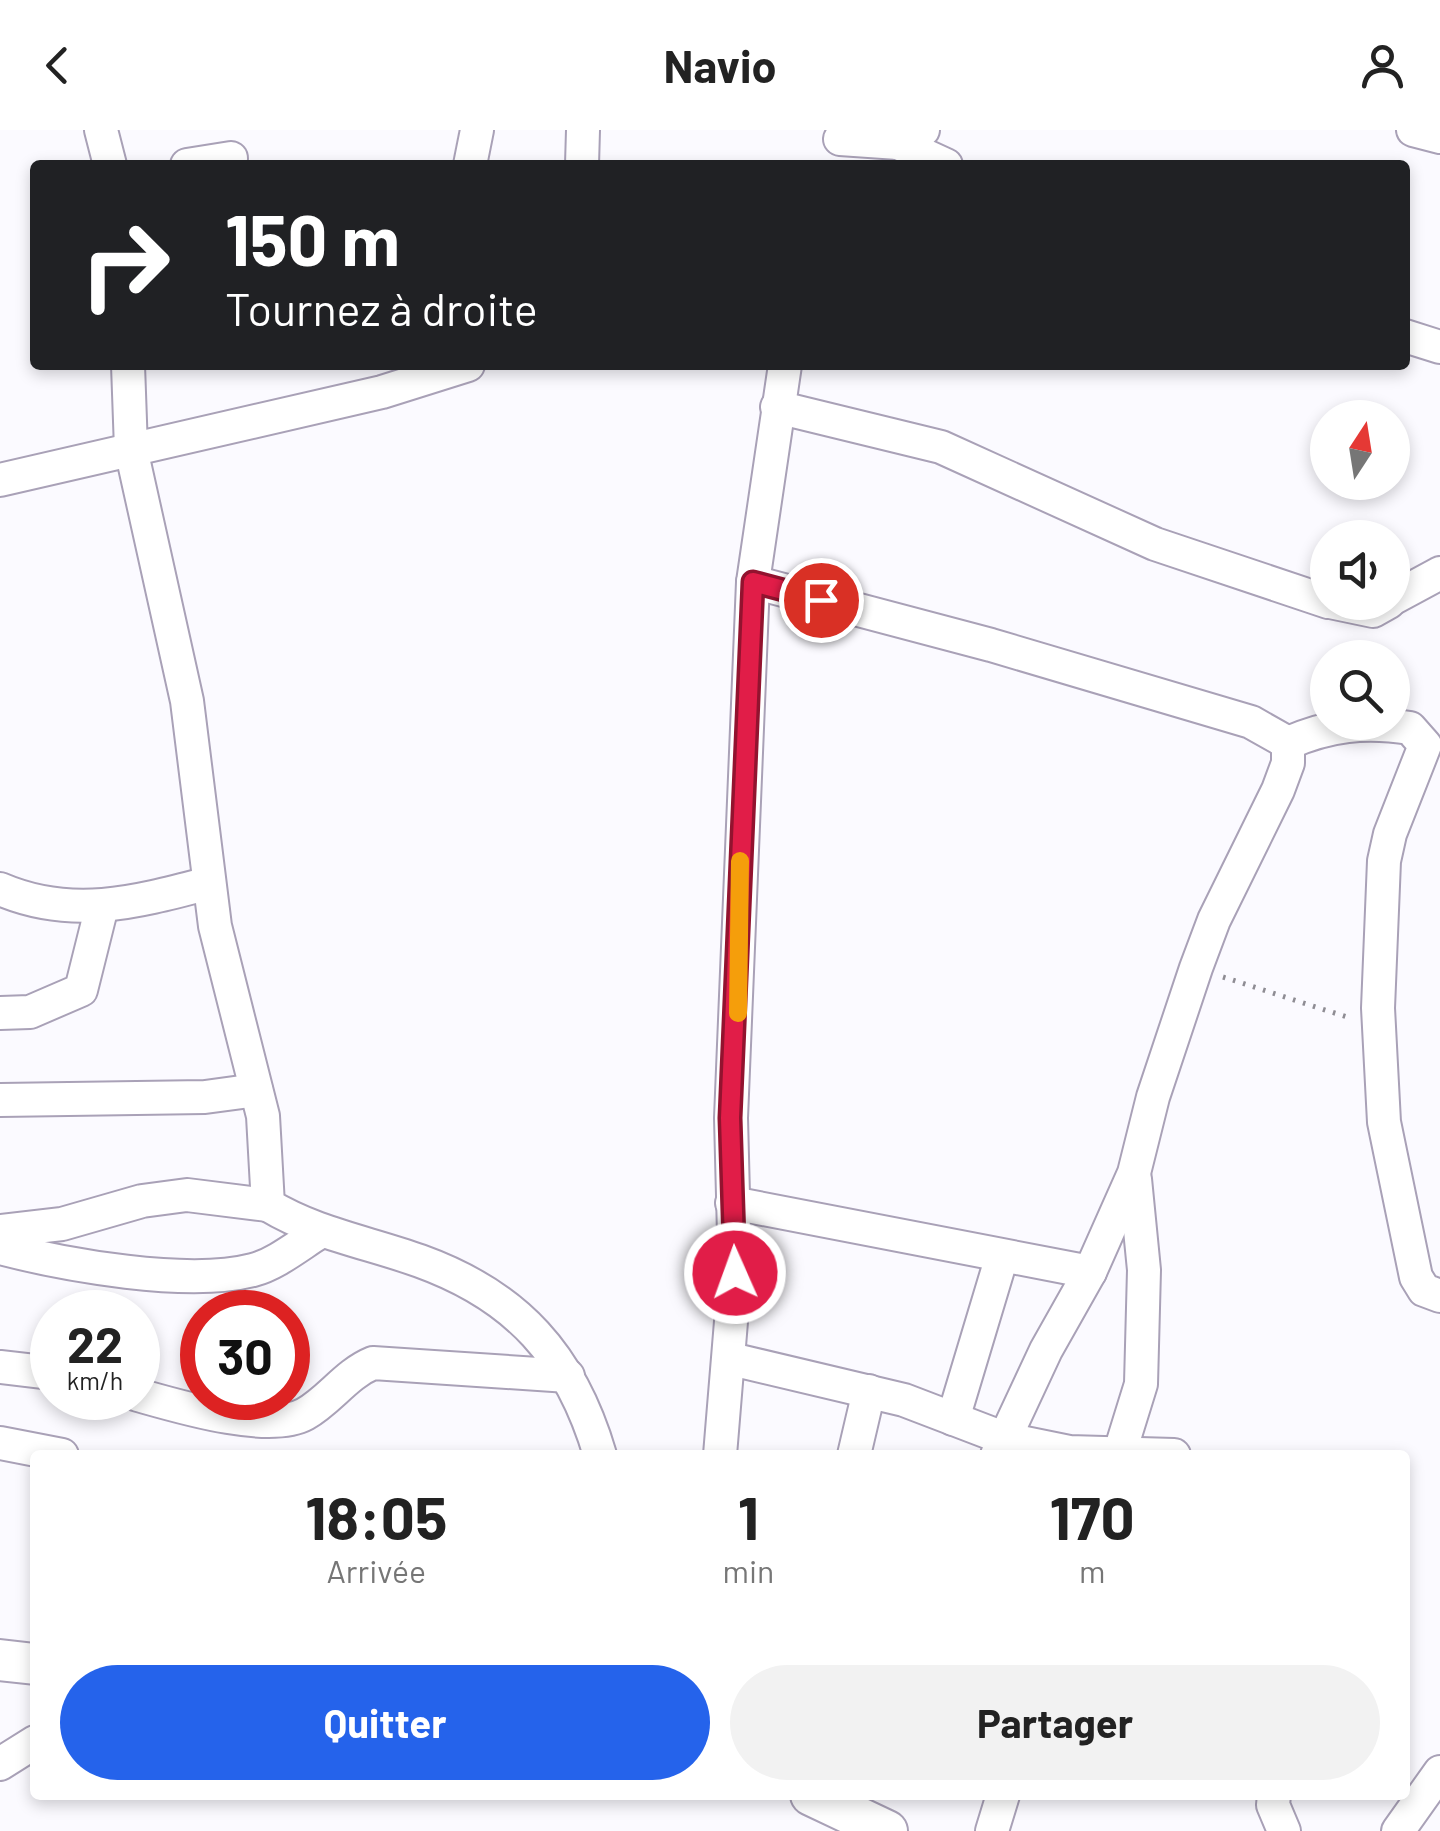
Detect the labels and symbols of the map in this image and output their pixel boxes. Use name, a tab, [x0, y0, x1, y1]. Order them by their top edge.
north arrow	[1310, 400, 1410, 500]
pin	[779, 558, 864, 643]
position arrow	[683, 1221, 787, 1325]
speed limit sign: 30	[180, 1290, 310, 1420]

